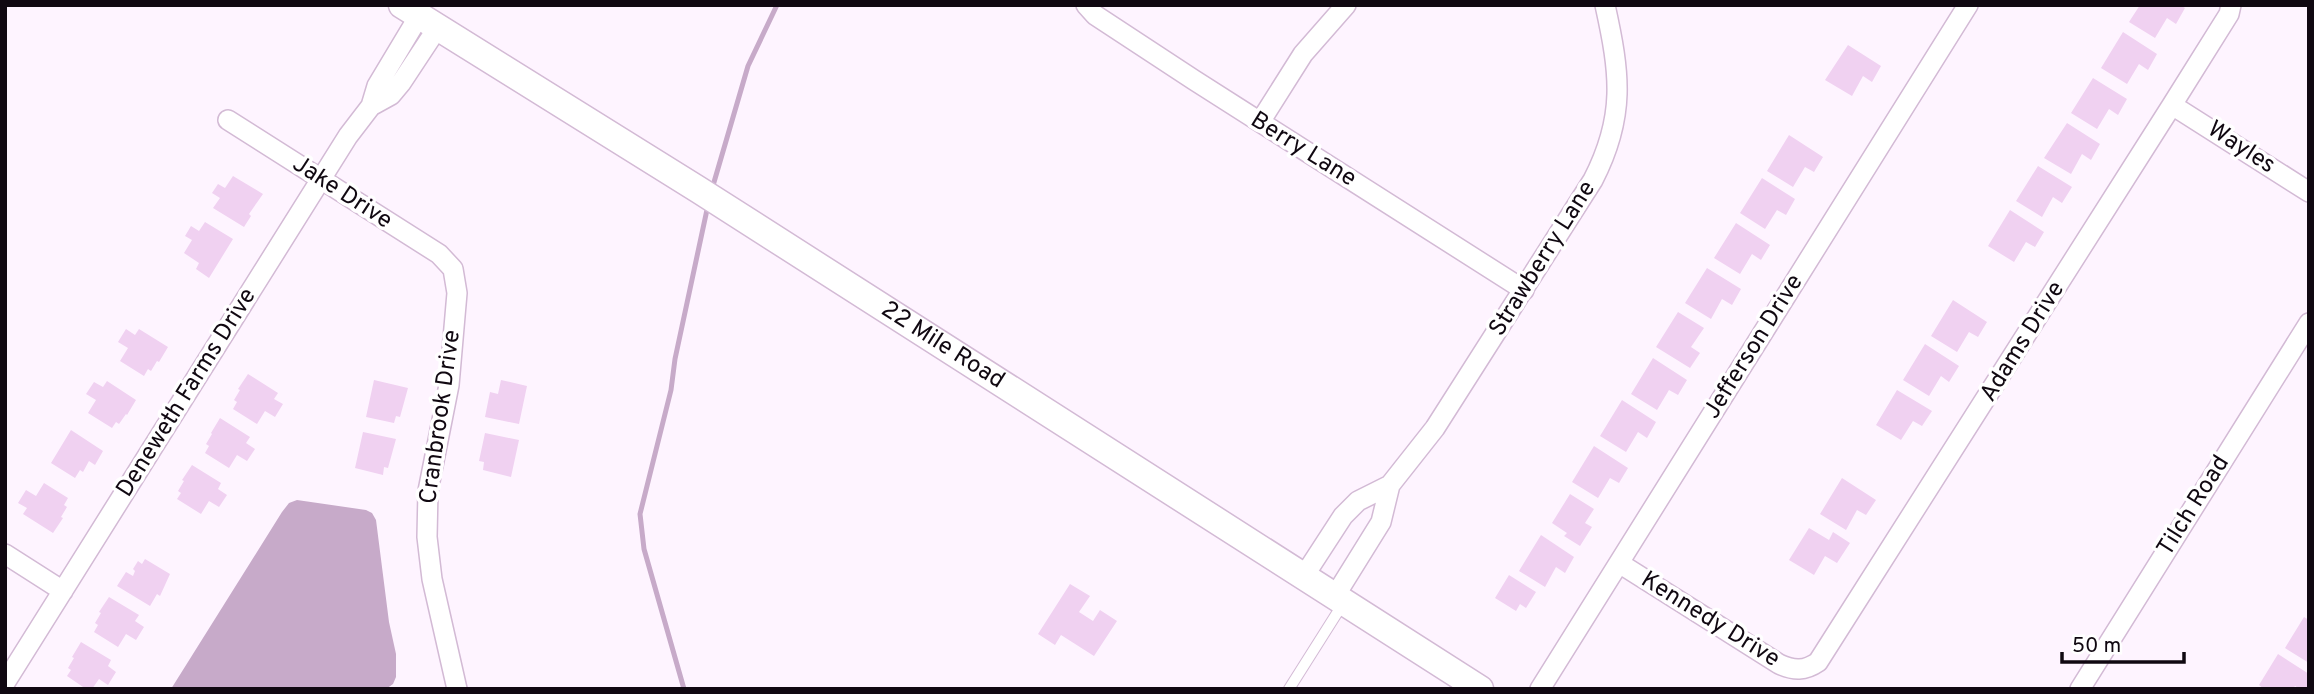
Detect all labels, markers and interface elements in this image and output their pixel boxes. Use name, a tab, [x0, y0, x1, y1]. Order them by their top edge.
street label: Berry Lane	[1244, 106, 1362, 194]
street label: Wayles	[2201, 115, 2281, 181]
street label: Jake Drive	[286, 150, 398, 236]
street label: Strawberry Lane	[1483, 176, 1603, 342]
street label: Jefferson Drive	[1698, 269, 1810, 425]
street label: Adams Drive	[1974, 276, 2072, 408]
street label: Deneweth Farms Drive	[110, 283, 264, 503]
street label: 22 Mile Road	[875, 295, 1010, 396]
street label: Cranbrook Drive	[414, 328, 468, 506]
street label: Tilch Road	[2151, 450, 2237, 562]
street label: Kennedy Drive	[1635, 565, 1785, 675]
scale bar	[2062, 620, 2184, 664]
text: 50 m	[2072, 633, 2121, 660]

